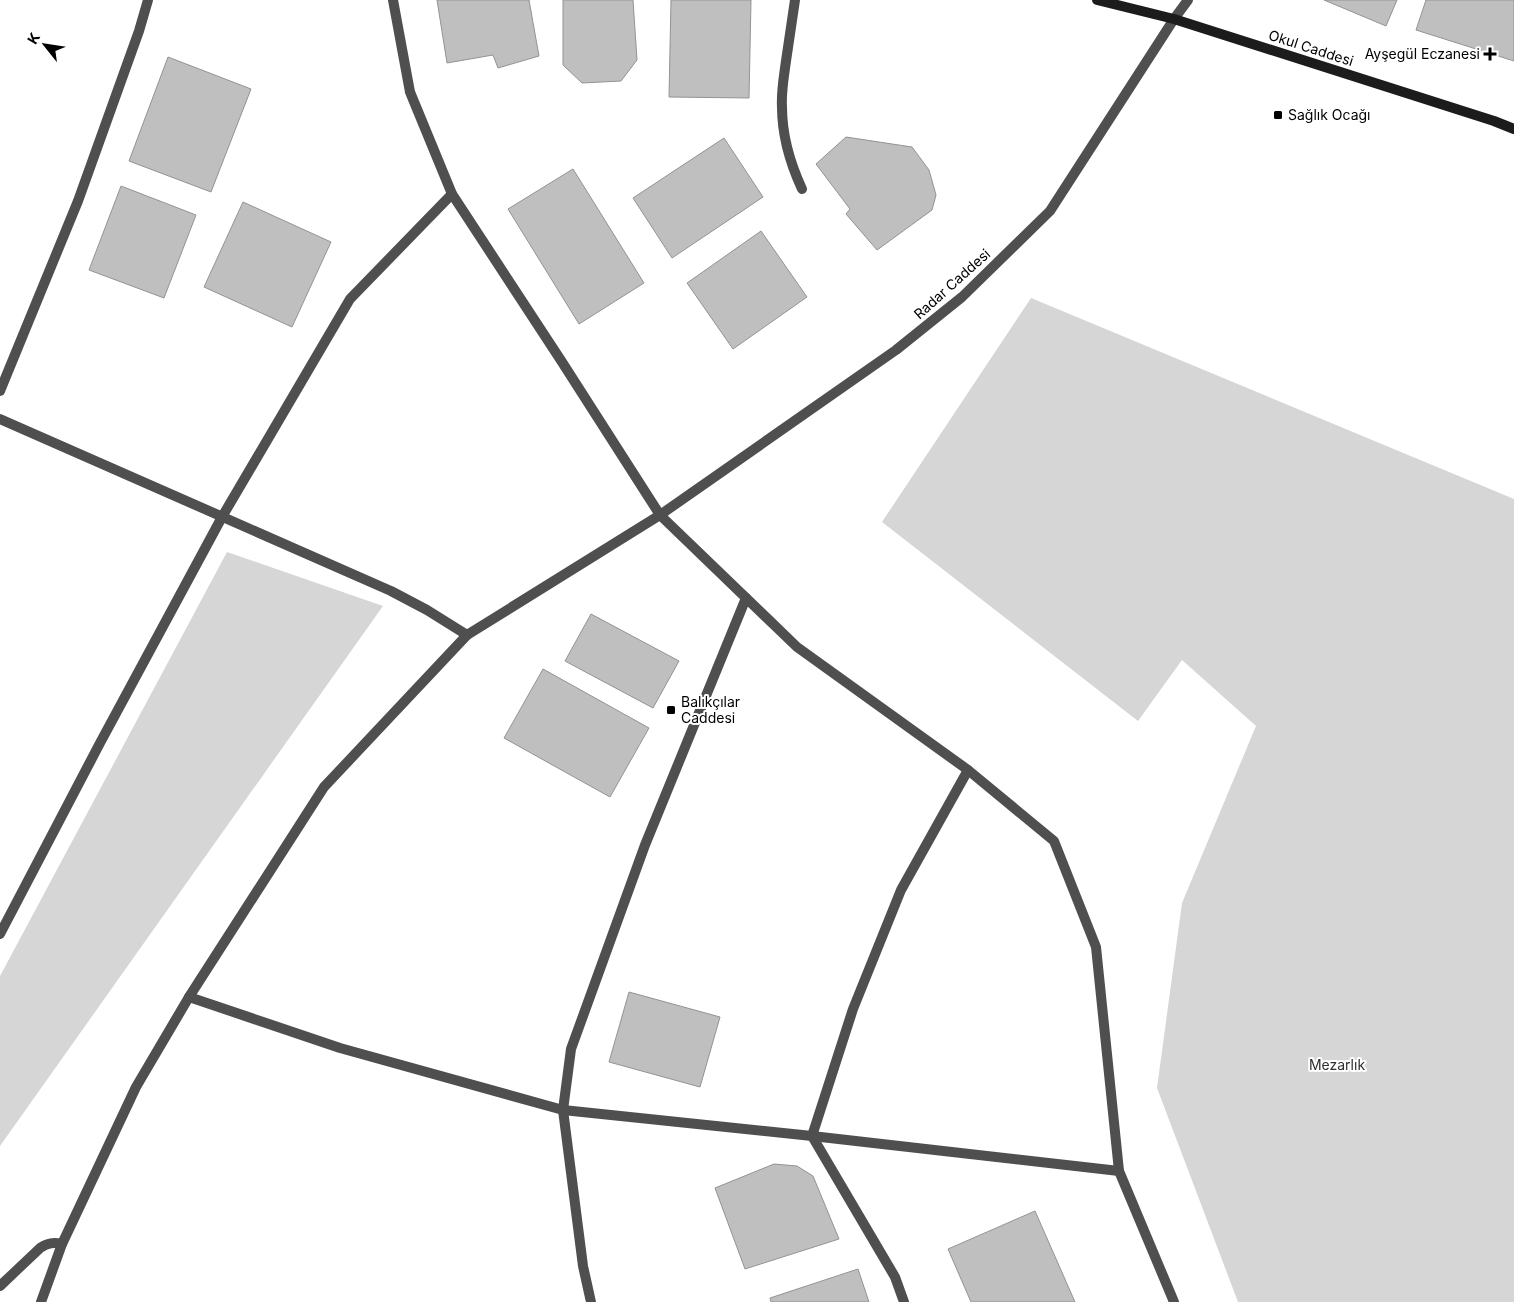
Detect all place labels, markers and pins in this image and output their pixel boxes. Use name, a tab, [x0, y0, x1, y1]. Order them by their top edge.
place label: Ayşegül Eczanesi	[1365, 45, 1480, 62]
marker: Ayşegül Eczanesi	[1484, 48, 1496, 60]
place label: Sağlık Ocağı	[1288, 106, 1371, 123]
marker: Sağlık Ocağı	[1272, 109, 1284, 121]
place label: Balıkçılar Caddesi	[681, 693, 740, 726]
marker: Balıkçılar Caddesi	[665, 704, 677, 716]

